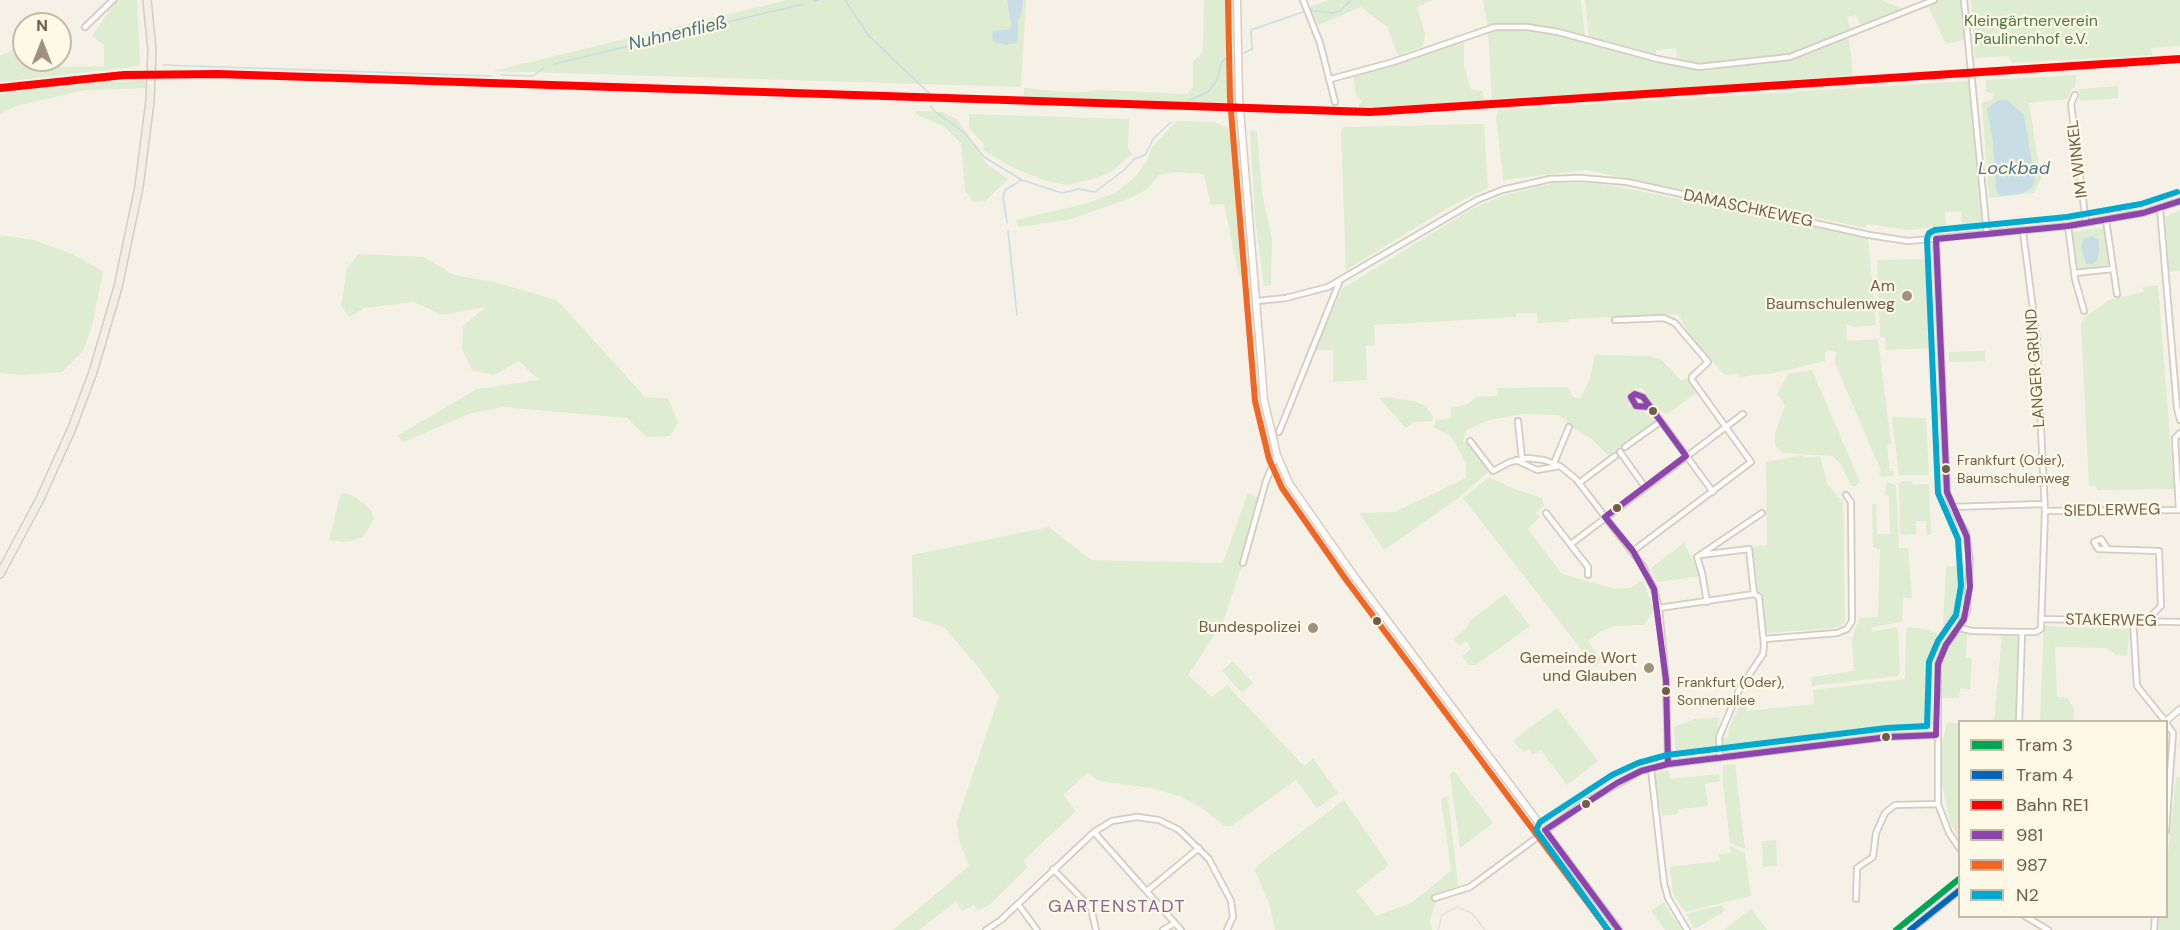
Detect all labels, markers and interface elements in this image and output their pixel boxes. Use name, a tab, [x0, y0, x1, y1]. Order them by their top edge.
north arrow	[12, 12, 72, 72]
water label: Nuhnenfließ	[626, 12, 730, 56]
park label: Kleingärtnerverein Paulinenhof e.V.	[1964, 12, 2098, 50]
text: N	[36, 15, 48, 36]
street label: IM WINKEL	[2064, 119, 2092, 199]
water label: Lockbad	[1978, 158, 2050, 180]
street label: DAMASCHKEWEG	[1682, 186, 1814, 232]
place label: Am Baumschulenweg	[1766, 277, 1895, 315]
marker: Am Baumschulenweg	[1900, 289, 1914, 303]
street label: LANGER GRUND	[2022, 308, 2050, 428]
unlabelled marker	[1647, 405, 1659, 417]
place label: Frankfurt (Oder), Baumschulenweg	[1957, 453, 2070, 485]
marker: Frankfurt (Oder), Baumschulenweg	[1940, 463, 1952, 475]
street label: SIEDLERWEG	[2064, 501, 2160, 521]
unlabelled marker	[1611, 502, 1623, 514]
street label: STAKERWEG	[2065, 611, 2157, 631]
unlabelled marker	[1371, 615, 1383, 627]
place label: Bundespolizei	[1199, 618, 1301, 638]
marker: Bundespolizei	[1306, 621, 1320, 635]
place label: Gemeinde Wort und Glauben	[1520, 649, 1637, 687]
marker: Gemeinde Wort und Glauben	[1642, 661, 1656, 675]
place label: Frankfurt (Oder), Sonnenallee	[1677, 675, 1784, 708]
marker: Frankfurt (Oder), Sonnenallee	[1660, 685, 1672, 697]
legend	[1958, 720, 2168, 918]
unlabelled marker	[1880, 731, 1892, 743]
text: Tram 3	[2016, 733, 2073, 757]
text: Tram 4	[2016, 763, 2073, 787]
text: Bahn RE1	[2016, 793, 2089, 817]
unlabelled marker	[1580, 798, 1592, 810]
text: 981	[2016, 823, 2043, 847]
text: 987	[2016, 853, 2047, 877]
text: N2	[2016, 883, 2039, 907]
district label: GARTENSTADT	[1048, 896, 1186, 918]

